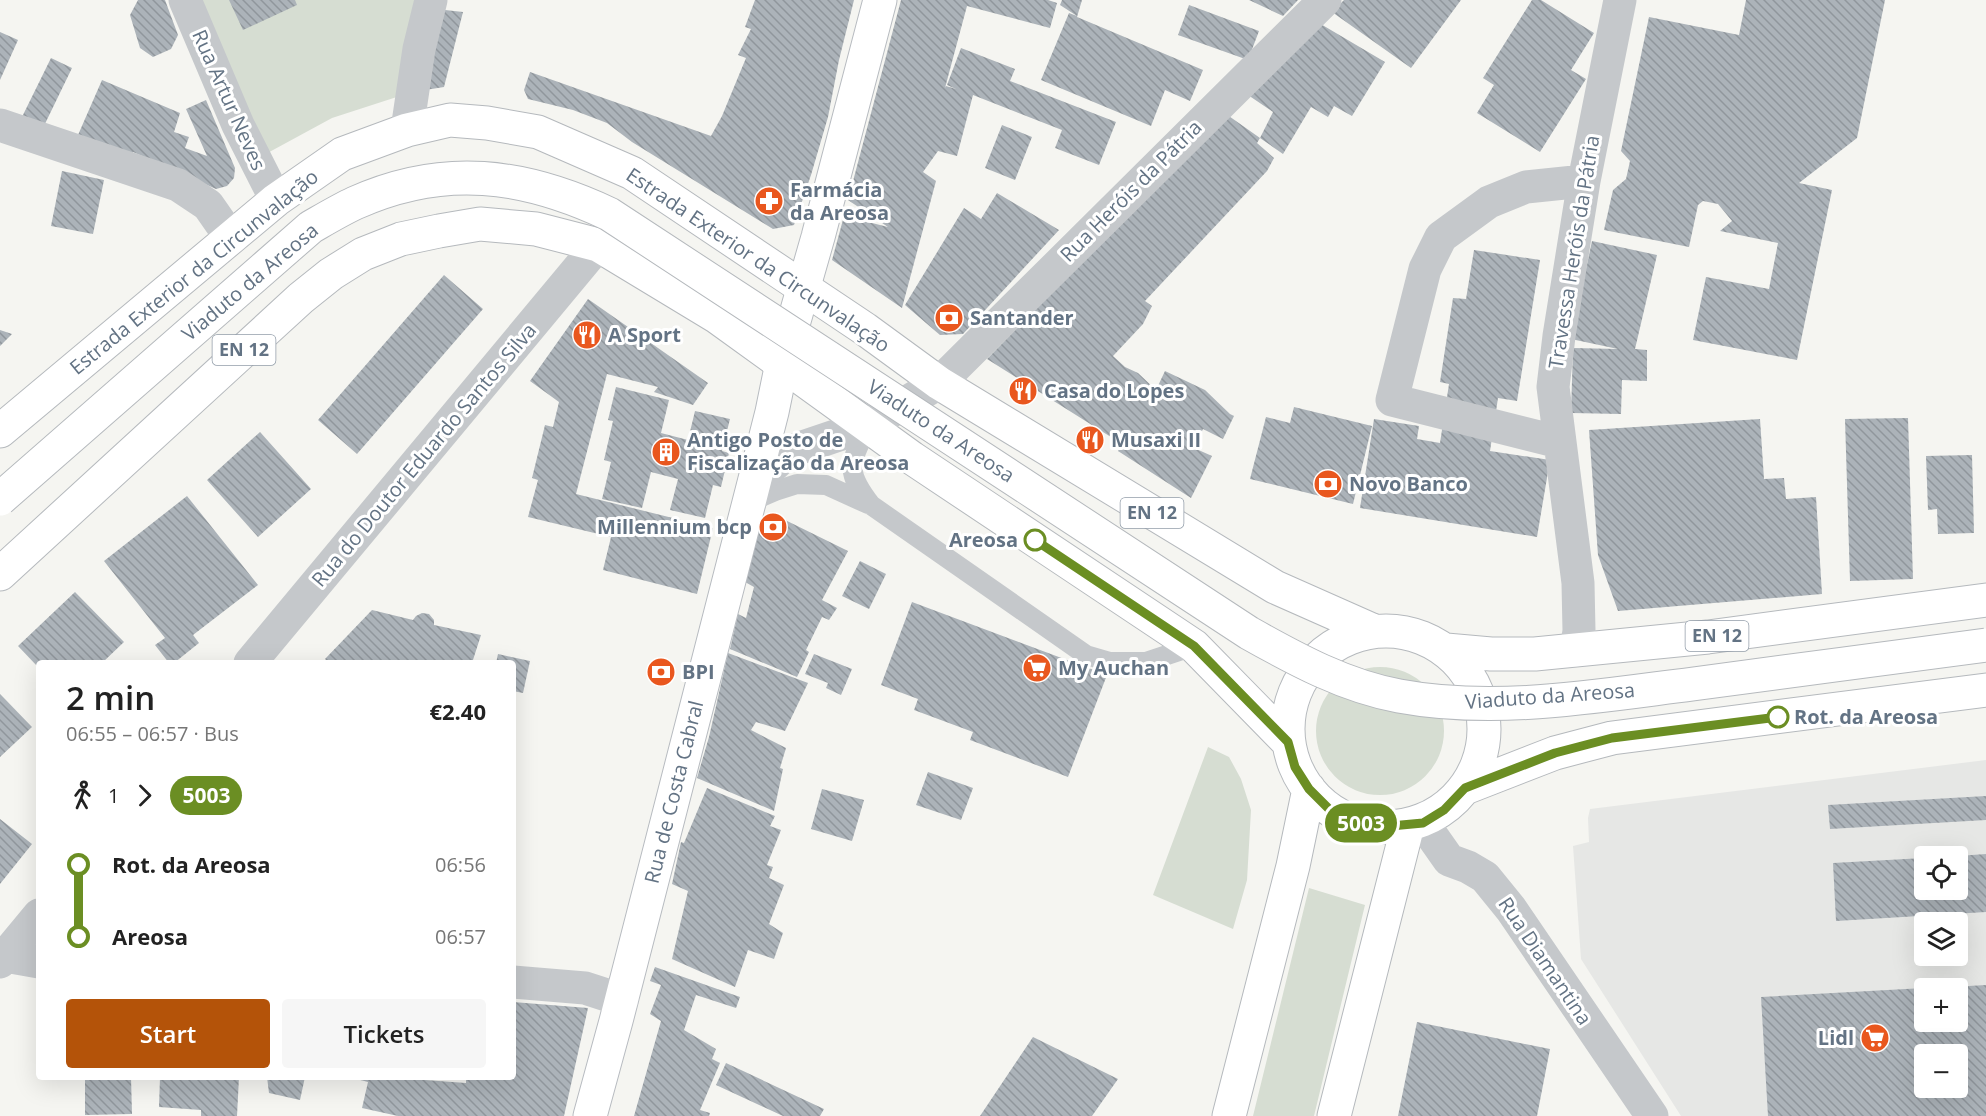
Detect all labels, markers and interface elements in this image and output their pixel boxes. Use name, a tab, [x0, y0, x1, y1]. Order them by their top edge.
street label: Rua Artur Neves	[186, 25, 273, 175]
street label: Rua Heróis da Pátria	[1054, 114, 1207, 267]
street label: Travessa Heróis da Pátria	[1542, 133, 1605, 371]
street label: Estrada Exterior da Circunvalação	[621, 161, 895, 358]
street label: Estrada Exterior da Circunvalação	[64, 163, 324, 380]
place label: Farmácia da Areosa	[790, 176, 889, 226]
pharmacy icon: Farmácia da Areosa	[753, 185, 785, 217]
street label: Viaduto da Areosa	[176, 217, 324, 347]
bank icon: Santander	[933, 302, 965, 334]
place label: Santander	[970, 304, 1074, 331]
street label: Rua do Doutor Eduardo Santos Silva	[305, 317, 542, 592]
restaurant icon: A Sport	[571, 319, 603, 351]
place label: A Sport	[608, 321, 681, 348]
road number: EN 12	[212, 335, 276, 365]
street label: Viaduto da Areosa	[863, 373, 1020, 488]
restaurant icon: Casa do Lopes	[1007, 375, 1039, 407]
place label: Casa do Lopes	[1044, 377, 1184, 404]
restaurant icon: Musaxi II	[1074, 424, 1106, 456]
place label: Antigo Posto de Fiscalização da Areosa	[687, 426, 909, 476]
place label: Musaxi II	[1111, 426, 1201, 453]
building icon: Antigo Posto de Fiscalização da Areosa	[650, 436, 682, 468]
bank icon: Novo Banco	[1312, 468, 1344, 500]
place label: Novo Banco	[1349, 470, 1468, 497]
road number: EN 12	[1120, 498, 1184, 528]
bank icon: Millennium bcp	[757, 511, 789, 543]
place label: Millennium bcp	[597, 513, 752, 540]
place label: Areosa	[949, 526, 1018, 553]
marker: Areosa	[1024, 529, 1046, 551]
road number: EN 12	[1686, 621, 1748, 651]
supermarket icon: My Auchan	[1021, 652, 1053, 684]
place label: My Auchan	[1058, 654, 1169, 681]
bank icon: BPI	[645, 656, 677, 688]
place label: BPI	[682, 658, 715, 685]
text: 2 min	[66, 675, 155, 720]
street label: Viaduto da Areosa	[1464, 676, 1636, 715]
text: €2.40	[429, 696, 486, 726]
street label: Rua de Costa Cabral	[638, 698, 709, 886]
place label: Rot. da Areosa	[1794, 703, 1938, 730]
marker: Rot. da Areosa	[1767, 706, 1789, 728]
text: 06:55 – 06:57 · Bus	[66, 720, 239, 747]
icon: walk	[66, 779, 99, 812]
icon: forward	[128, 779, 161, 812]
text: 5003	[182, 781, 230, 809]
text: 1	[108, 782, 119, 809]
line badge: 5003	[1319, 804, 1403, 842]
text: 5003	[1337, 809, 1385, 837]
map controls	[1914, 846, 1968, 1098]
button: locate	[1914, 846, 1968, 900]
text: Rot. da Areosa	[112, 849, 271, 879]
text: 06:56	[435, 851, 486, 878]
street label: Rua Diamantina	[1493, 891, 1598, 1030]
button: layers	[1914, 912, 1968, 966]
text: Areosa	[112, 921, 188, 951]
text: 06:57	[435, 923, 486, 950]
button: +	[1914, 978, 1968, 1032]
button: Start	[66, 999, 270, 1068]
button: Tickets	[282, 999, 486, 1068]
supermarket icon: Lidl	[1859, 1022, 1891, 1054]
place label: Lidl	[1818, 1024, 1854, 1051]
button: −	[1914, 1044, 1968, 1098]

